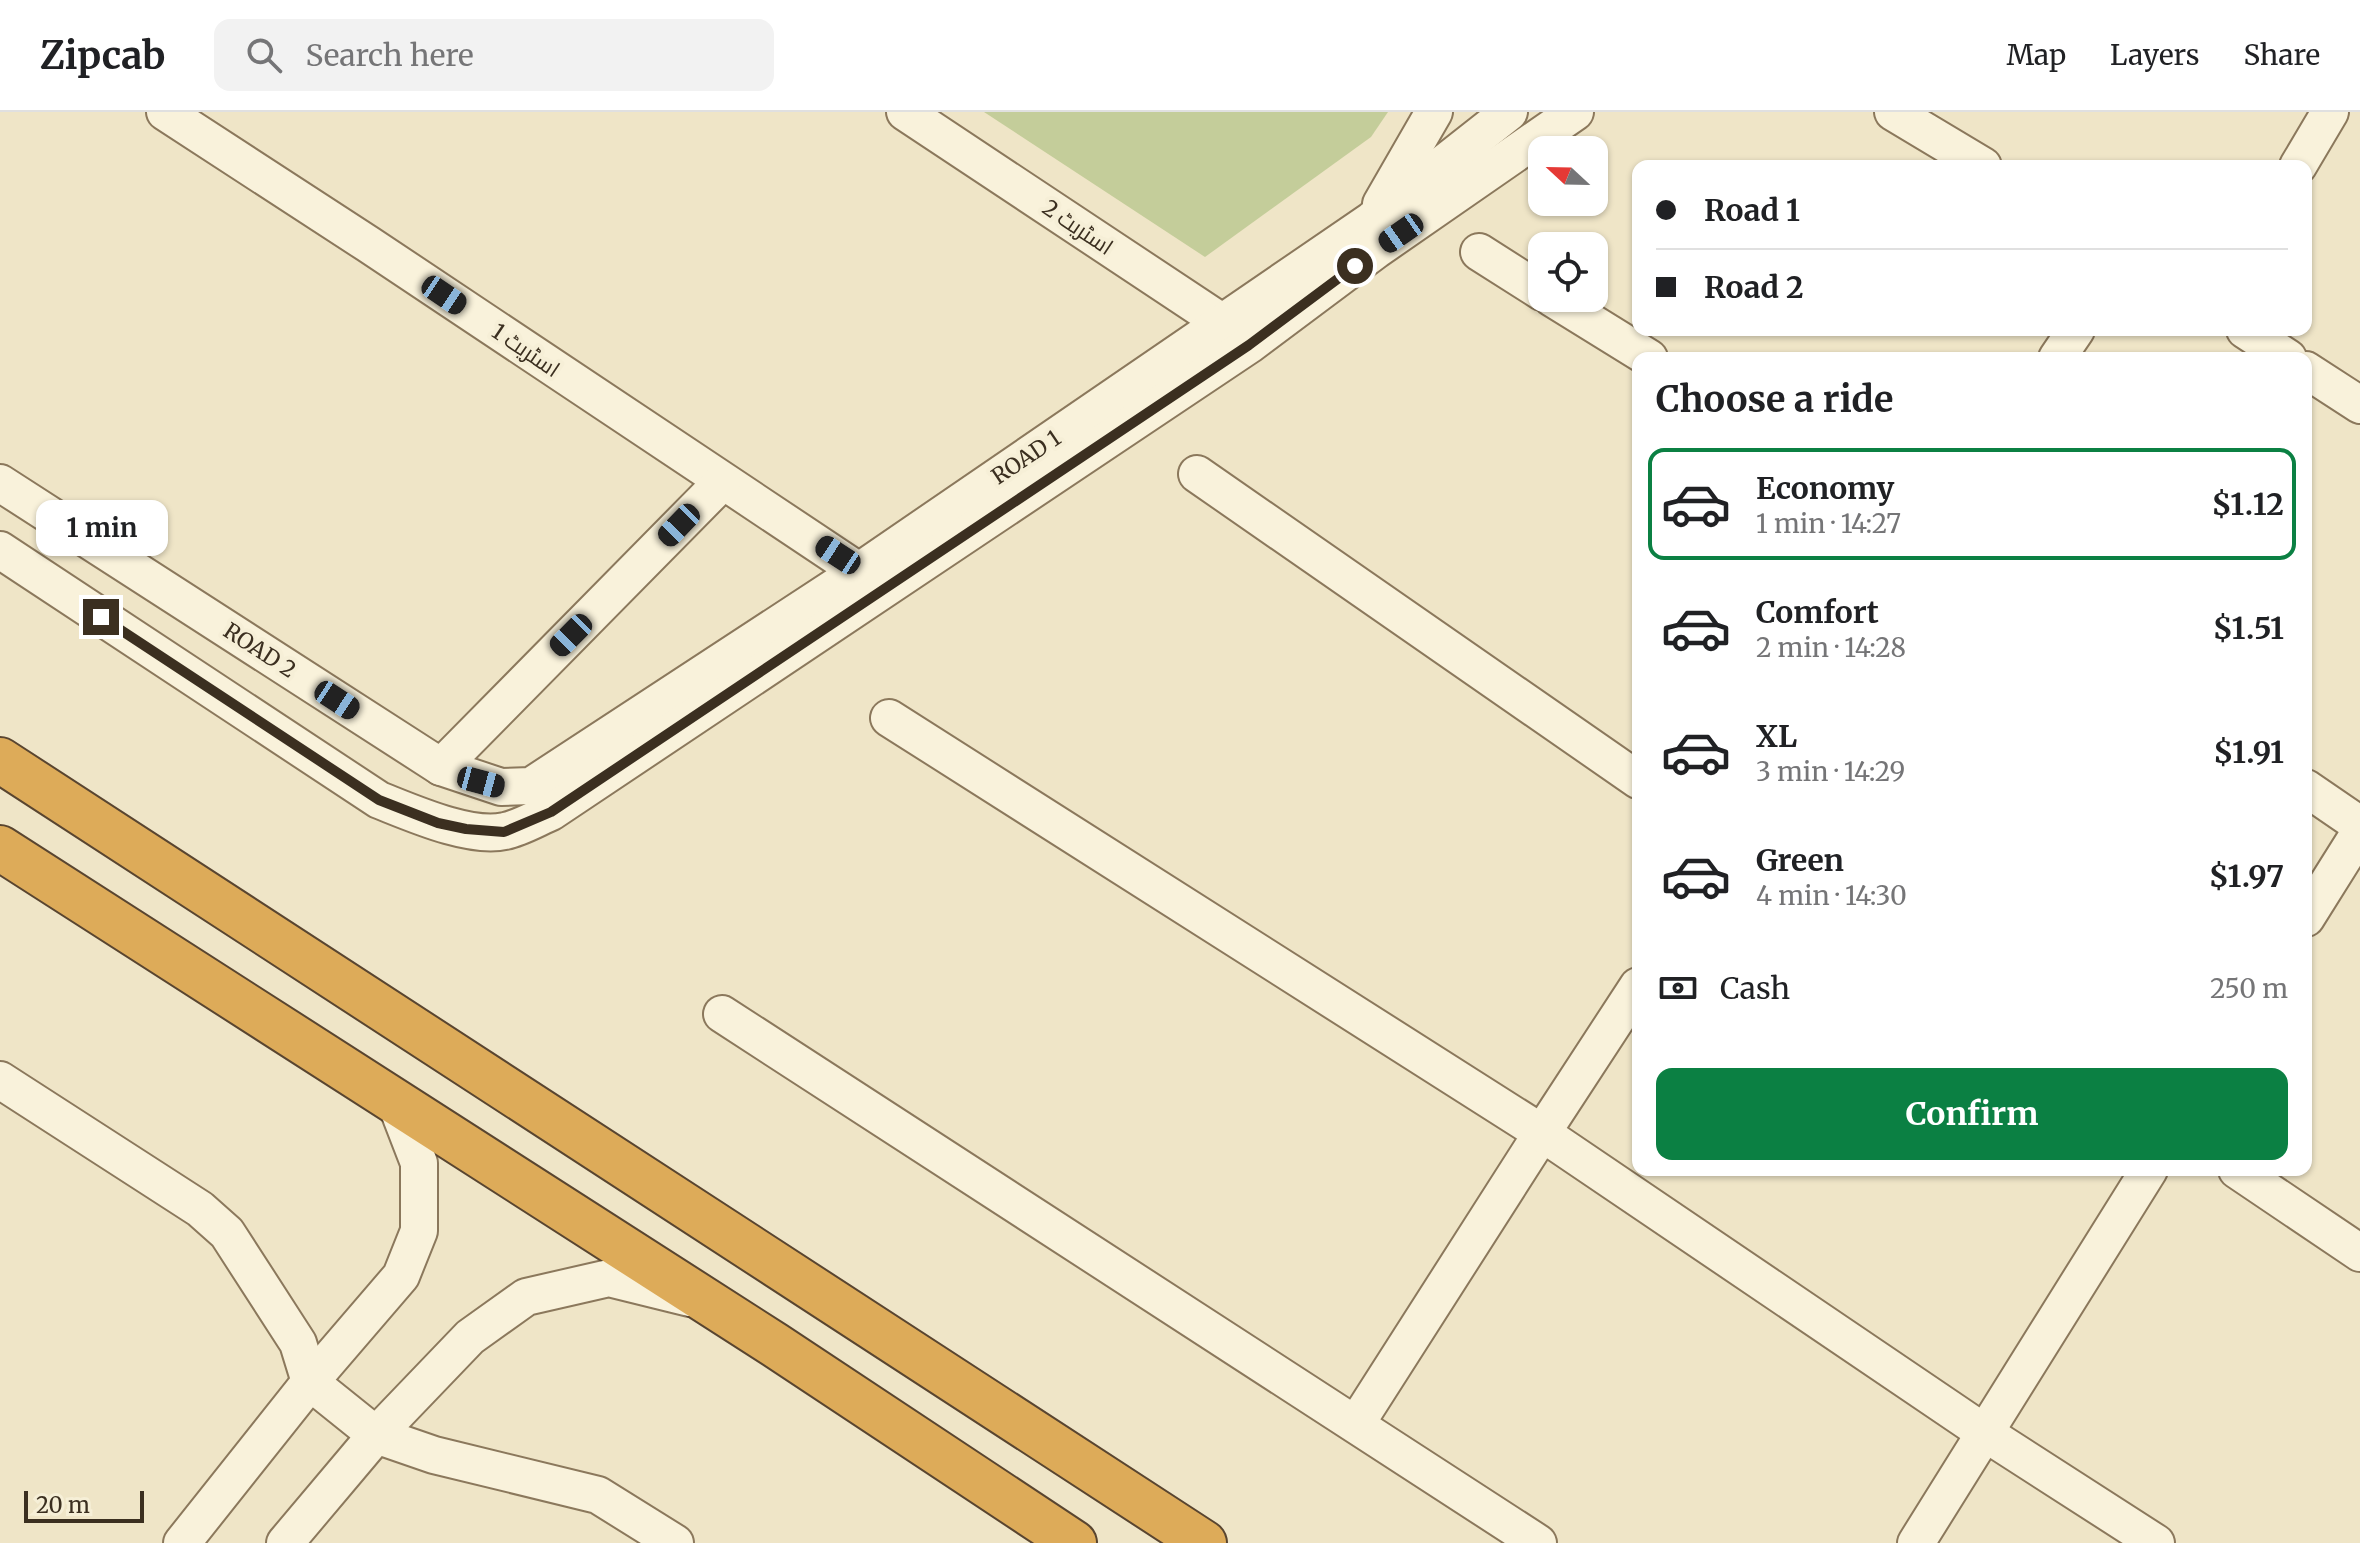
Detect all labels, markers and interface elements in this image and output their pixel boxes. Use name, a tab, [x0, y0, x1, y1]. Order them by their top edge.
search box	[214, 19, 774, 91]
text: Zipcab	[40, 32, 166, 79]
icon: search	[242, 33, 286, 77]
text: Search here	[306, 36, 474, 74]
text: Map	[2006, 37, 2066, 73]
text: Layers	[2110, 37, 2199, 73]
text: Share	[2243, 37, 2320, 73]
north arrow	[1528, 136, 1608, 216]
map controls	[1528, 136, 1608, 312]
text: Road 1	[1704, 191, 1800, 229]
street label: اسٹریٹ 2	[1037, 193, 1119, 261]
car	[1374, 209, 1428, 257]
button: locate	[1528, 232, 1608, 312]
route start	[1337, 248, 1373, 284]
text: Road 2	[1704, 268, 1804, 306]
car	[417, 272, 471, 318]
street label: اسٹریٹ 1	[487, 317, 565, 383]
text: Choose a ride	[1656, 377, 1893, 422]
street label: ROAD 1	[986, 424, 1066, 490]
icon: car	[1660, 468, 1732, 540]
text: Economy	[1756, 469, 1894, 507]
text: $1.12	[2212, 485, 2284, 523]
car	[654, 499, 704, 551]
callout: 1 min	[35, 501, 167, 557]
text: 1 min · 14:27	[1756, 507, 1901, 540]
text: 1 min	[67, 511, 137, 544]
car	[811, 532, 865, 578]
icon: car	[1660, 592, 1732, 664]
text: Comfort	[1756, 593, 1879, 631]
route end	[83, 599, 119, 635]
text: $1.51	[2213, 609, 2284, 647]
car	[546, 610, 596, 660]
street label: ROAD 2	[219, 616, 301, 684]
text: 2 min · 14:28	[1756, 631, 1906, 664]
car	[310, 677, 364, 723]
icon: car	[1660, 716, 1732, 788]
text: XL	[1756, 717, 1797, 755]
text: $1.91	[2213, 733, 2284, 771]
text: 3 min · 14:29	[1756, 755, 1905, 788]
car	[455, 764, 507, 800]
icon: car	[1660, 840, 1732, 912]
text: Green	[1756, 841, 1844, 879]
text: $1.97	[2209, 857, 2284, 895]
text: 4 min · 14:30	[1756, 879, 1907, 912]
icon: cash	[1656, 966, 1700, 1010]
text: Cash	[1720, 969, 1790, 1007]
text: 250 m	[2210, 972, 2288, 1005]
button: Confirm	[1656, 1068, 2288, 1160]
scale bar	[24, 1487, 144, 1523]
text: 20 m	[36, 1491, 90, 1519]

